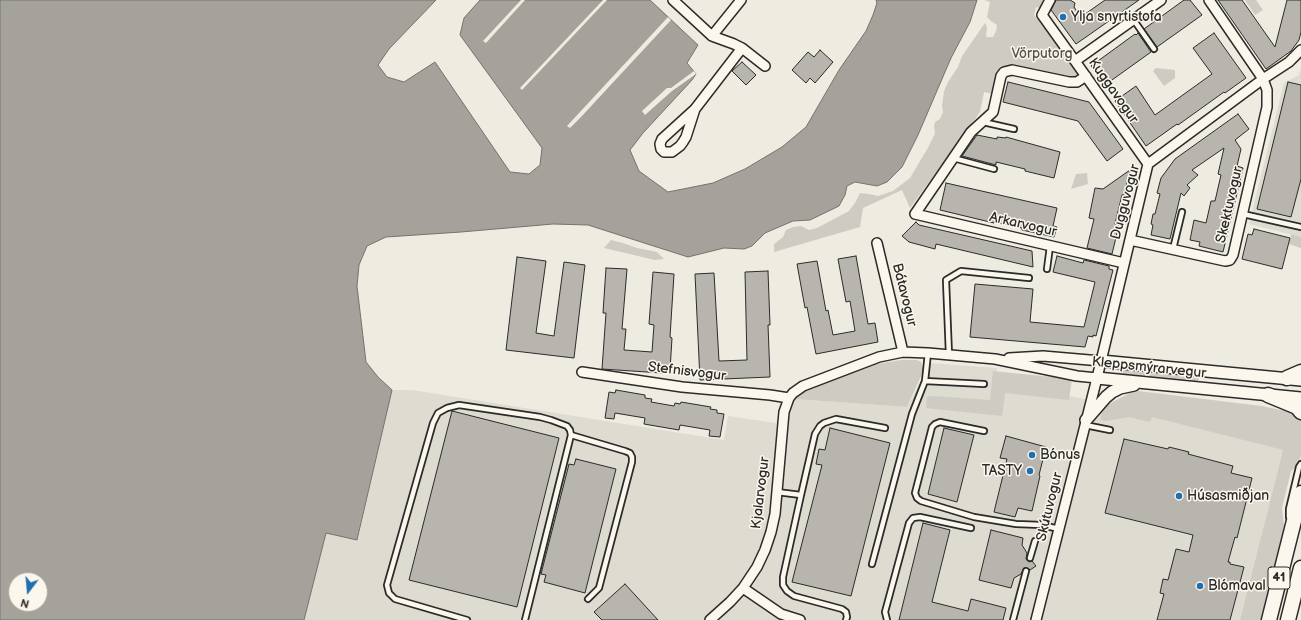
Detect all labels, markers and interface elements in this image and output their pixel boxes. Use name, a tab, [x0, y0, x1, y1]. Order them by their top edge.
place label: Ylja snyrtistofa	[1071, 9, 1162, 25]
marker: Ylja snyrtistofa	[1058, 12, 1068, 22]
park label: Vörputorg	[1012, 46, 1072, 62]
street label: Kuggavogur	[1084, 55, 1142, 127]
street label: Dugguvogur	[1108, 162, 1144, 242]
street label: Skektuvogur	[1213, 165, 1247, 245]
street label: Arkarvogur	[988, 209, 1058, 241]
street label: Bátavogur	[888, 262, 920, 328]
street label: Kleppsmýrarvegur	[1091, 354, 1207, 382]
street label: Stefnisvogur	[647, 359, 727, 385]
place label: Bónus	[1040, 447, 1080, 463]
marker: Bónus	[1027, 450, 1037, 460]
street label: Kjalarvogur	[748, 456, 774, 530]
place label: TASTY	[982, 463, 1022, 479]
marker: TASTY	[1025, 466, 1035, 476]
street label: Skútuvogur	[1033, 471, 1067, 543]
place label: Húsasmiðjan	[1187, 488, 1269, 504]
marker: Húsasmiðjan	[1174, 491, 1184, 501]
road number: 41	[1268, 567, 1290, 589]
north arrow	[8, 572, 48, 612]
place label: Blómaval	[1208, 578, 1266, 594]
marker: Blómaval	[1195, 581, 1205, 591]
text: N	[19, 596, 31, 610]

